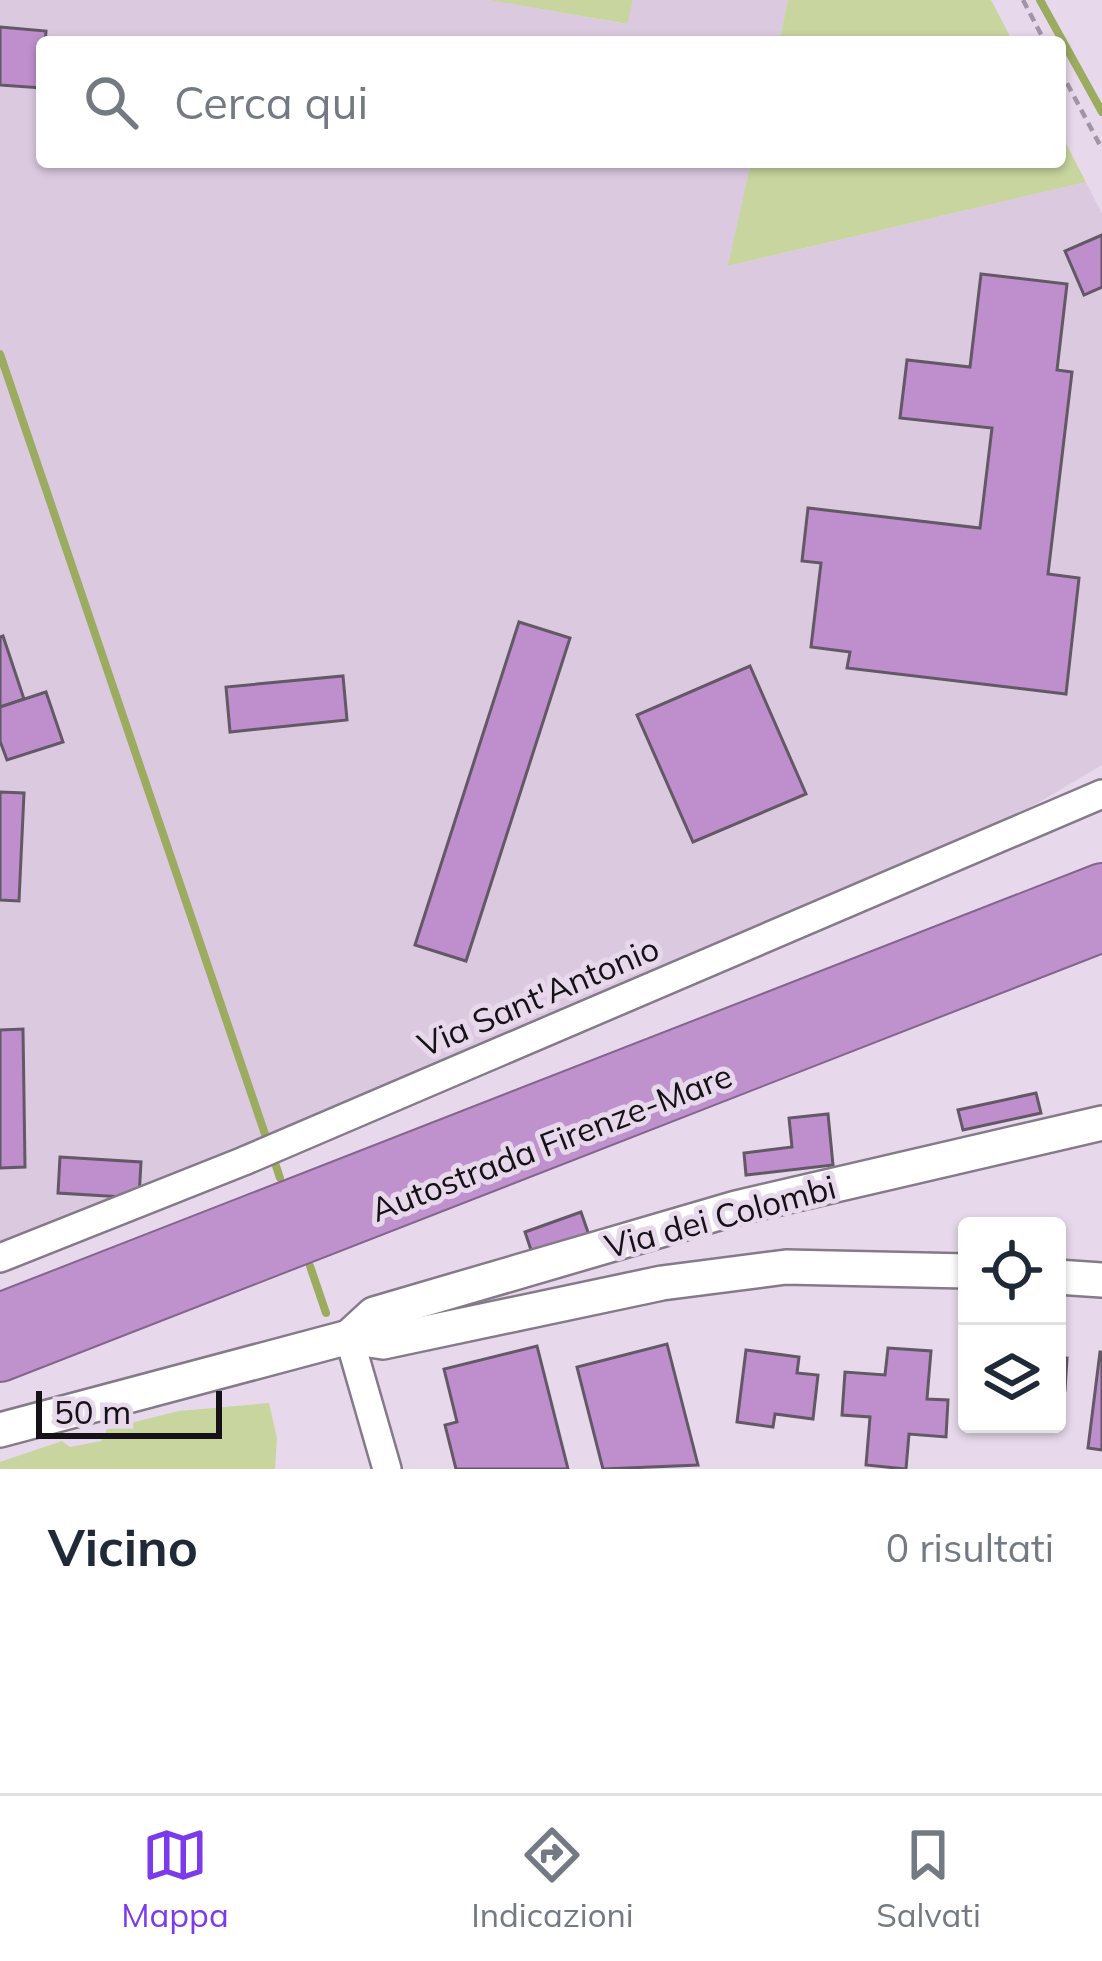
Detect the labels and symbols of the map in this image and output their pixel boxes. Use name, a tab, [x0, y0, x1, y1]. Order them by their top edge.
street label: Via Sant'Antonio	[411, 927, 665, 1065]
street label: Autostrada Firenze-Mare	[365, 1054, 737, 1230]
street label: Via dei Colombi	[600, 1166, 840, 1266]
scale bar	[36, 1385, 222, 1438]

